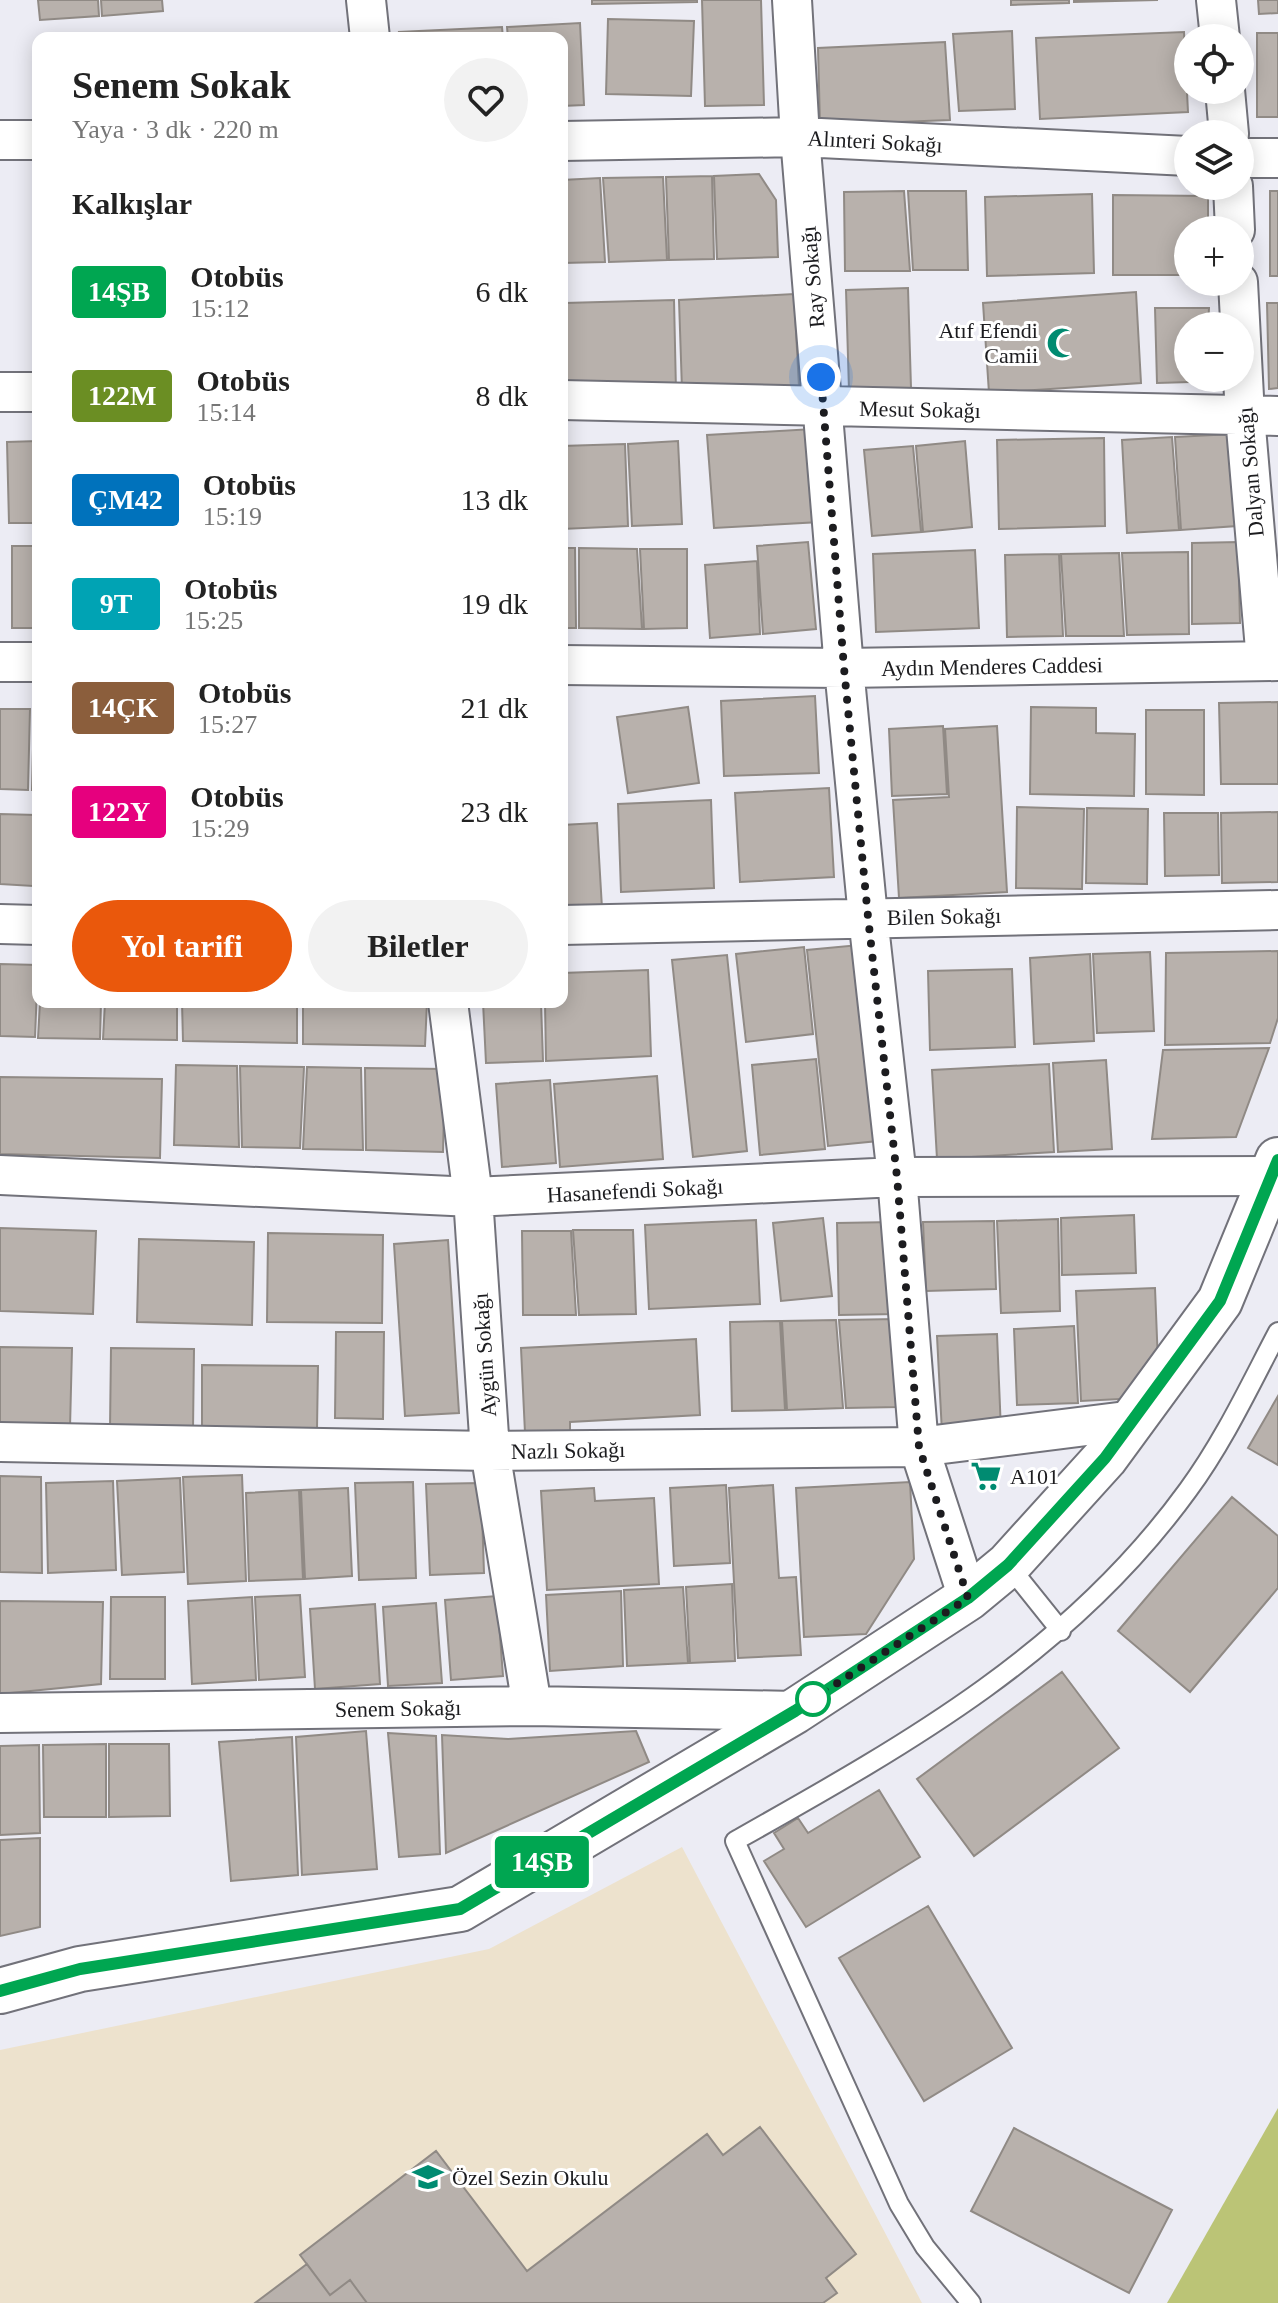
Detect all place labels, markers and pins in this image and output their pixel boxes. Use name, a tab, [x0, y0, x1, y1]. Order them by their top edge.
place label: Atıf Efendi Camii	[938, 318, 1038, 368]
mosque icon: Atıf Efendi Camii	[1045, 326, 1079, 360]
supermarket icon: A101	[969, 1459, 1003, 1493]
place label: A101	[1010, 1464, 1059, 1489]
unlabelled marker	[796, 1682, 830, 1716]
school or university icon: Özel Sezin Okulu	[411, 2160, 445, 2194]
place label: Özel Sezin Okulu	[452, 2165, 608, 2190]

